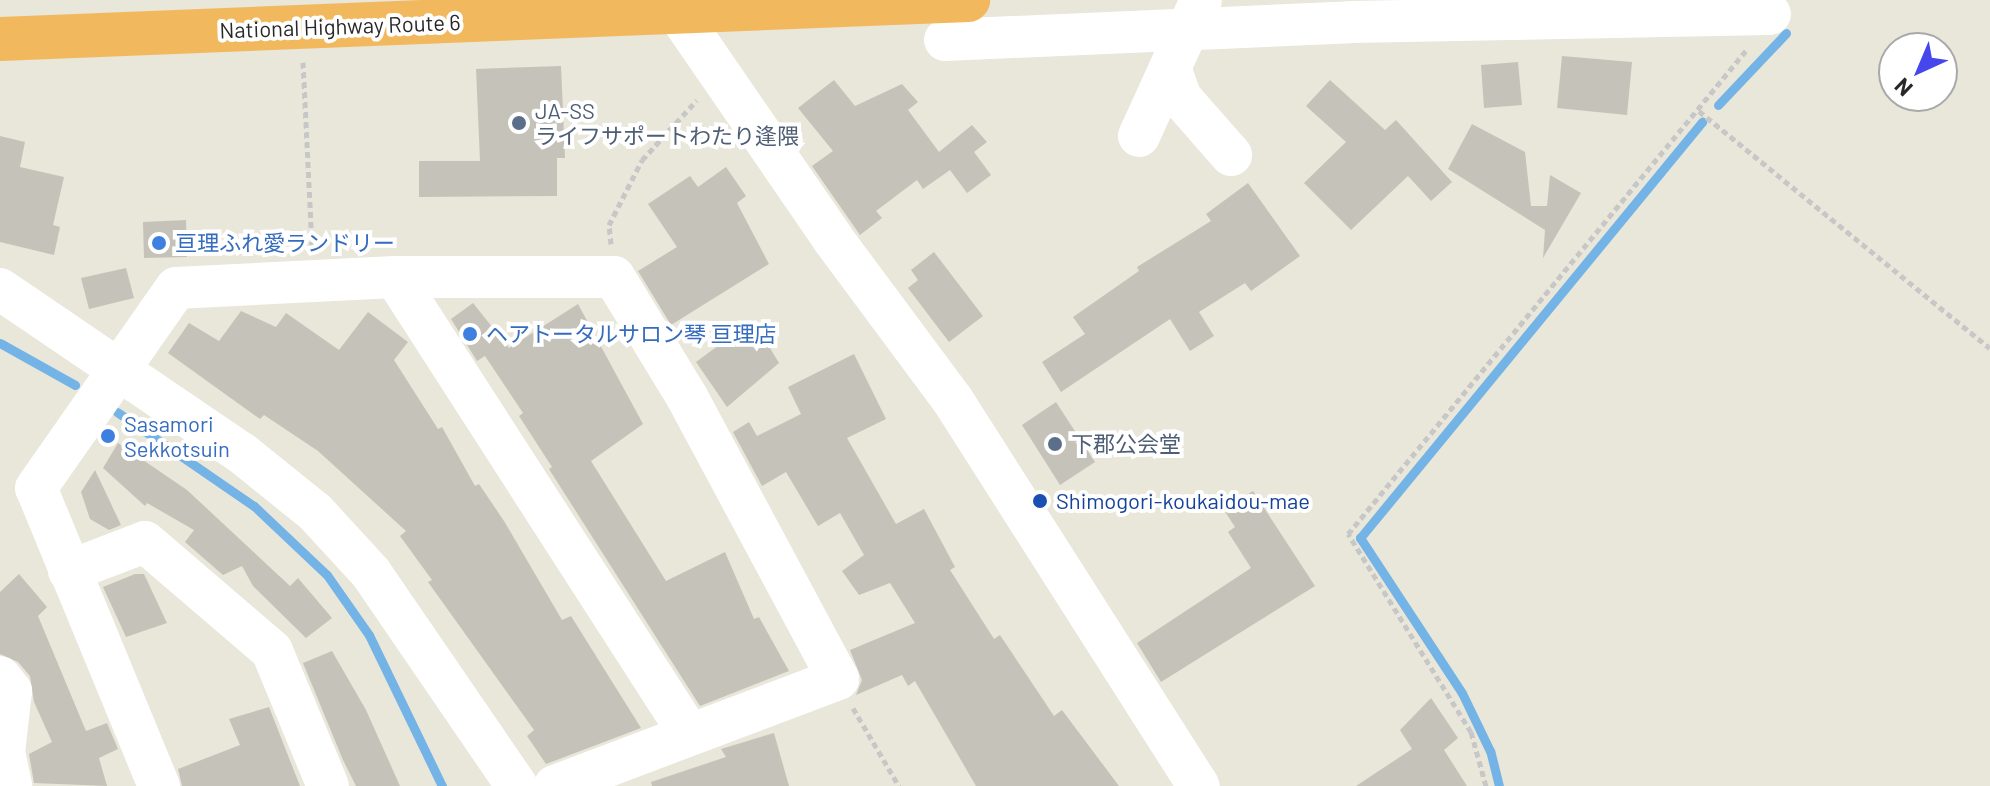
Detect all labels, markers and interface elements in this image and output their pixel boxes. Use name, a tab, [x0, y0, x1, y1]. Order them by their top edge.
street label: National Highway Route 6	[219, 9, 461, 43]
north arrow	[1878, 32, 1958, 112]
text: N	[1888, 73, 1917, 102]
place label: JA-SS ライフサポートわたり逢隈	[535, 97, 799, 148]
marker: JA-SS ライフサポートわたり逢隈	[510, 114, 528, 132]
place label: 亘理ふれ愛ランドリー	[175, 230, 395, 256]
marker: 亘理ふれ愛ランドリー	[150, 234, 168, 252]
place label: ヘアトータルサロン琴 亘理店	[486, 321, 776, 347]
marker: ヘアトータルサロン琴 亘理店	[461, 325, 479, 343]
place label: Sasamori Sekkotsuin	[124, 410, 230, 462]
marker: Sasamori Sekkotsuin	[99, 427, 117, 445]
place label: 下郡公会堂	[1071, 431, 1181, 457]
marker: 下郡公会堂	[1046, 435, 1064, 453]
place label: Shimogori-koukaidou-mae	[1056, 488, 1310, 514]
marker: Shimogori-koukaidou-mae	[1031, 492, 1049, 510]

